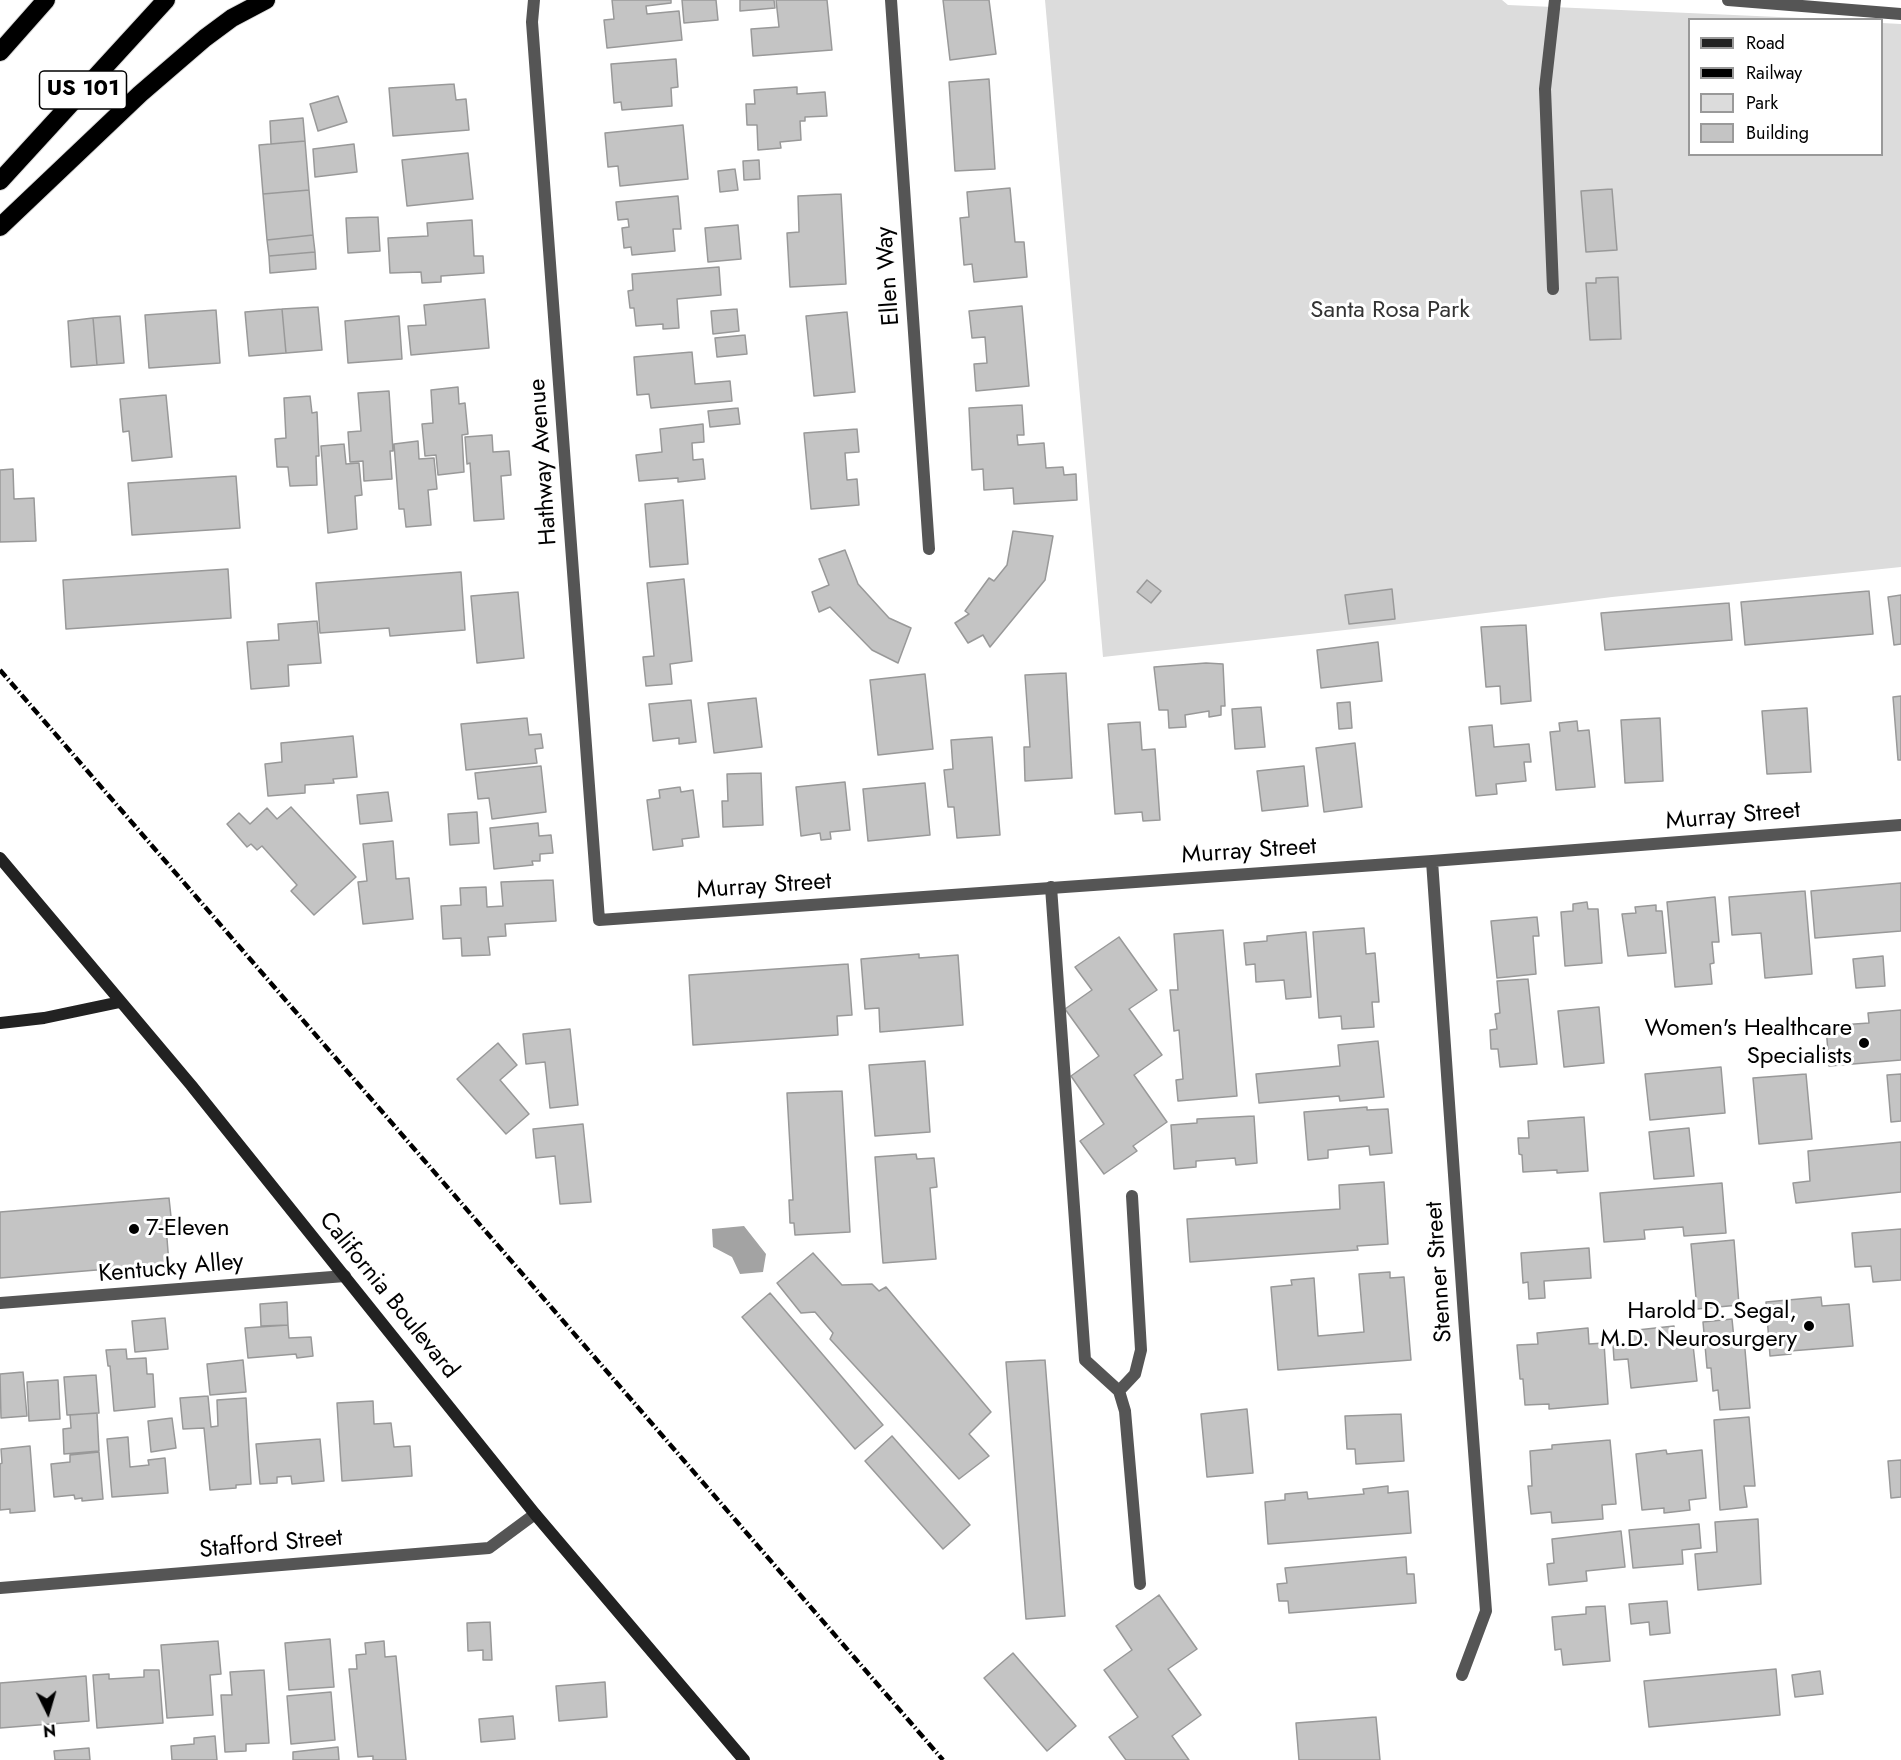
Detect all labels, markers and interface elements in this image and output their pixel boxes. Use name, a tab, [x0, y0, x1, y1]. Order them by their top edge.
legend	[1688, 18, 1883, 156]
text: Road	[1746, 30, 1785, 56]
text: Railway	[1746, 60, 1802, 86]
road number: US 101	[40, 71, 127, 109]
text: Park	[1746, 90, 1778, 116]
text: Building	[1746, 120, 1809, 146]
street label: Ellen Way	[871, 225, 907, 327]
park label: Santa Rosa Park	[1310, 297, 1470, 325]
street label: Hathway Avenue	[524, 378, 564, 546]
street label: Murray Street	[1665, 797, 1801, 837]
street label: Murray Street	[1181, 833, 1317, 871]
street label: Murray Street	[696, 868, 832, 906]
place label: Women's Healthcare Specialists	[1645, 1015, 1852, 1071]
marker: Women's Healthcare Specialists	[1857, 1036, 1871, 1050]
street label: Stenner Street	[1421, 1200, 1459, 1344]
street label: California Boulevard	[312, 1207, 464, 1385]
place label: 7-Eleven	[146, 1215, 230, 1243]
marker: 7-Eleven	[127, 1222, 141, 1236]
street label: Kentucky Alley	[97, 1248, 245, 1290]
place label: Harold D. Segal, M.D. Neurosurgery	[1600, 1298, 1797, 1354]
marker: Harold D. Segal, M.D. Neurosurgery	[1802, 1319, 1816, 1333]
street label: Stafford Street	[198, 1524, 344, 1566]
north arrow	[18, 1682, 78, 1742]
text: N	[42, 1718, 57, 1742]

